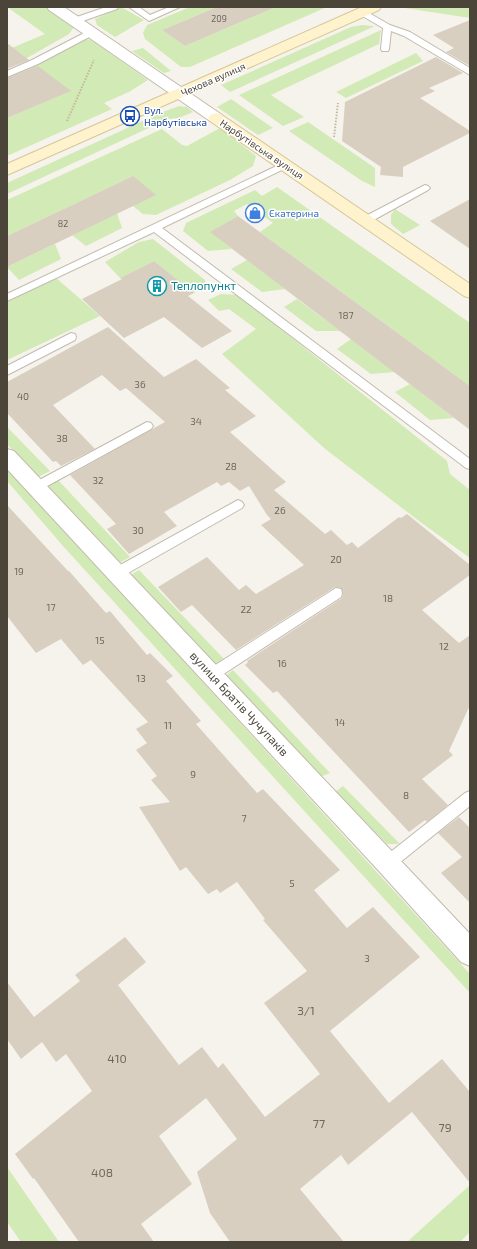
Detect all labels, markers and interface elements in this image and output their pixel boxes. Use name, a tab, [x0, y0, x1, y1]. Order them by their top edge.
house number: 209	[211, 13, 227, 24]
street label: Чехова вулиця	[179, 59, 247, 99]
place label: Вул. Нарбутівська	[144, 104, 207, 129]
bus stop icon: Вул. Нарбутівська	[119, 105, 141, 127]
street label: Нарбутівська вулиця	[217, 116, 306, 182]
shop icon: Єкатерина	[244, 202, 266, 224]
place label: Єкатерина	[269, 207, 319, 219]
house number: 82	[58, 218, 68, 229]
building icon: Теплопункт	[146, 275, 168, 297]
place label: Теплопункт	[171, 278, 236, 293]
house number: 187	[338, 309, 354, 321]
house number: 36	[134, 378, 146, 390]
house number: 40	[17, 390, 29, 402]
house number: 34	[190, 415, 202, 427]
house number: 38	[56, 432, 68, 444]
house number: 28	[225, 460, 237, 472]
house number: 32	[92, 474, 104, 486]
house number: 26	[274, 504, 286, 516]
house number: 30	[132, 524, 144, 536]
house number: 20	[330, 553, 342, 565]
house number: 19	[14, 565, 24, 577]
house number: 18	[383, 592, 393, 604]
house number: 17	[46, 601, 56, 613]
house number: 22	[240, 603, 252, 615]
house number: 15	[95, 634, 105, 646]
house number: 12	[439, 640, 449, 652]
street label: вулиця Братів Чучупаків	[187, 648, 292, 759]
house number: 16	[277, 657, 287, 669]
house number: 13	[136, 672, 146, 684]
house number: 14	[335, 716, 345, 728]
house number: 11	[164, 719, 172, 731]
house number: 9	[190, 768, 196, 780]
house number: 8	[403, 789, 409, 801]
house number: 7	[241, 812, 247, 824]
house number: 5	[289, 877, 295, 889]
house number: 3	[364, 952, 370, 964]
house number: 3/1	[297, 1003, 315, 1017]
house number: 410	[107, 1051, 127, 1065]
house number: 77	[313, 1116, 325, 1130]
house number: 79	[438, 1120, 452, 1134]
house number: 408	[91, 1165, 113, 1179]

